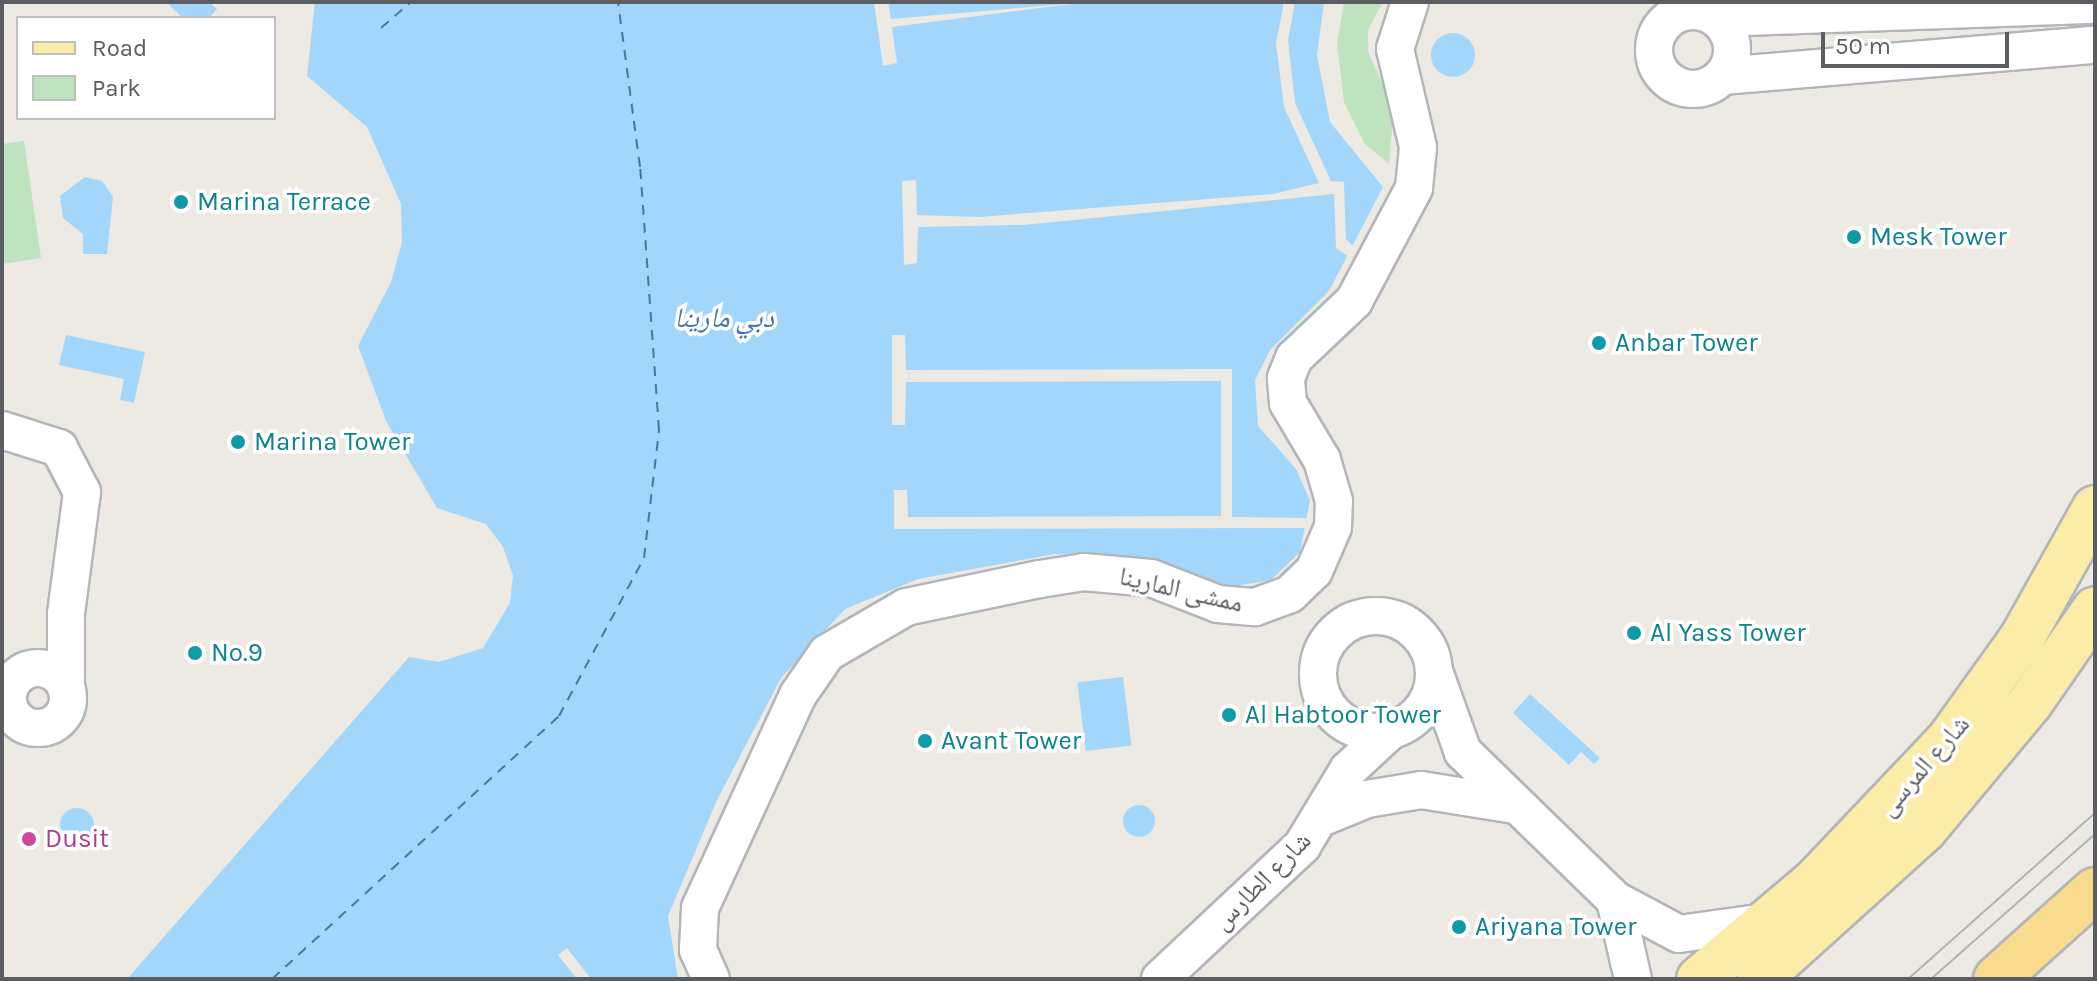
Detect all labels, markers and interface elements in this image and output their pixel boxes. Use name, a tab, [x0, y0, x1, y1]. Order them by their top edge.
legend	[16, 16, 276, 120]
scale bar	[1825, 16, 2013, 66]
text: 50 m	[1835, 32, 1891, 60]
text: Road	[92, 34, 147, 62]
text: Park	[92, 74, 141, 102]
place label: Marina Terrace	[197, 186, 371, 218]
marker: Marina Terrace	[172, 193, 190, 211]
place label: Mesk Tower	[1870, 221, 2007, 253]
marker: Mesk Tower	[1845, 228, 1863, 246]
water label: دبي مارينا	[674, 301, 774, 335]
place label: Anbar Tower	[1615, 327, 1758, 359]
marker: Anbar Tower	[1590, 334, 1608, 352]
place label: Marina Tower	[254, 426, 410, 458]
marker: Marina Tower	[229, 433, 247, 451]
street label: ممشى المارينا	[1116, 561, 1246, 619]
place label: Al Yass Tower	[1650, 617, 1806, 649]
marker: Al Yass Tower	[1625, 624, 1643, 642]
place label: No.9	[211, 637, 263, 669]
marker: No.9	[186, 644, 204, 662]
place label: Al Habtoor Tower	[1245, 699, 1441, 731]
marker: Al Habtoor Tower	[1220, 706, 1238, 724]
street label: شارع المرسى	[1872, 709, 1976, 823]
place label: Avant Tower	[941, 725, 1081, 757]
marker: Avant Tower	[916, 732, 934, 750]
place label: Dusit	[45, 823, 109, 855]
street label: شارع الطارس	[1206, 825, 1318, 937]
marker: Dusit	[20, 830, 38, 848]
place label: Ariyana Tower	[1475, 911, 1636, 943]
marker: Ariyana Tower	[1450, 918, 1468, 936]

